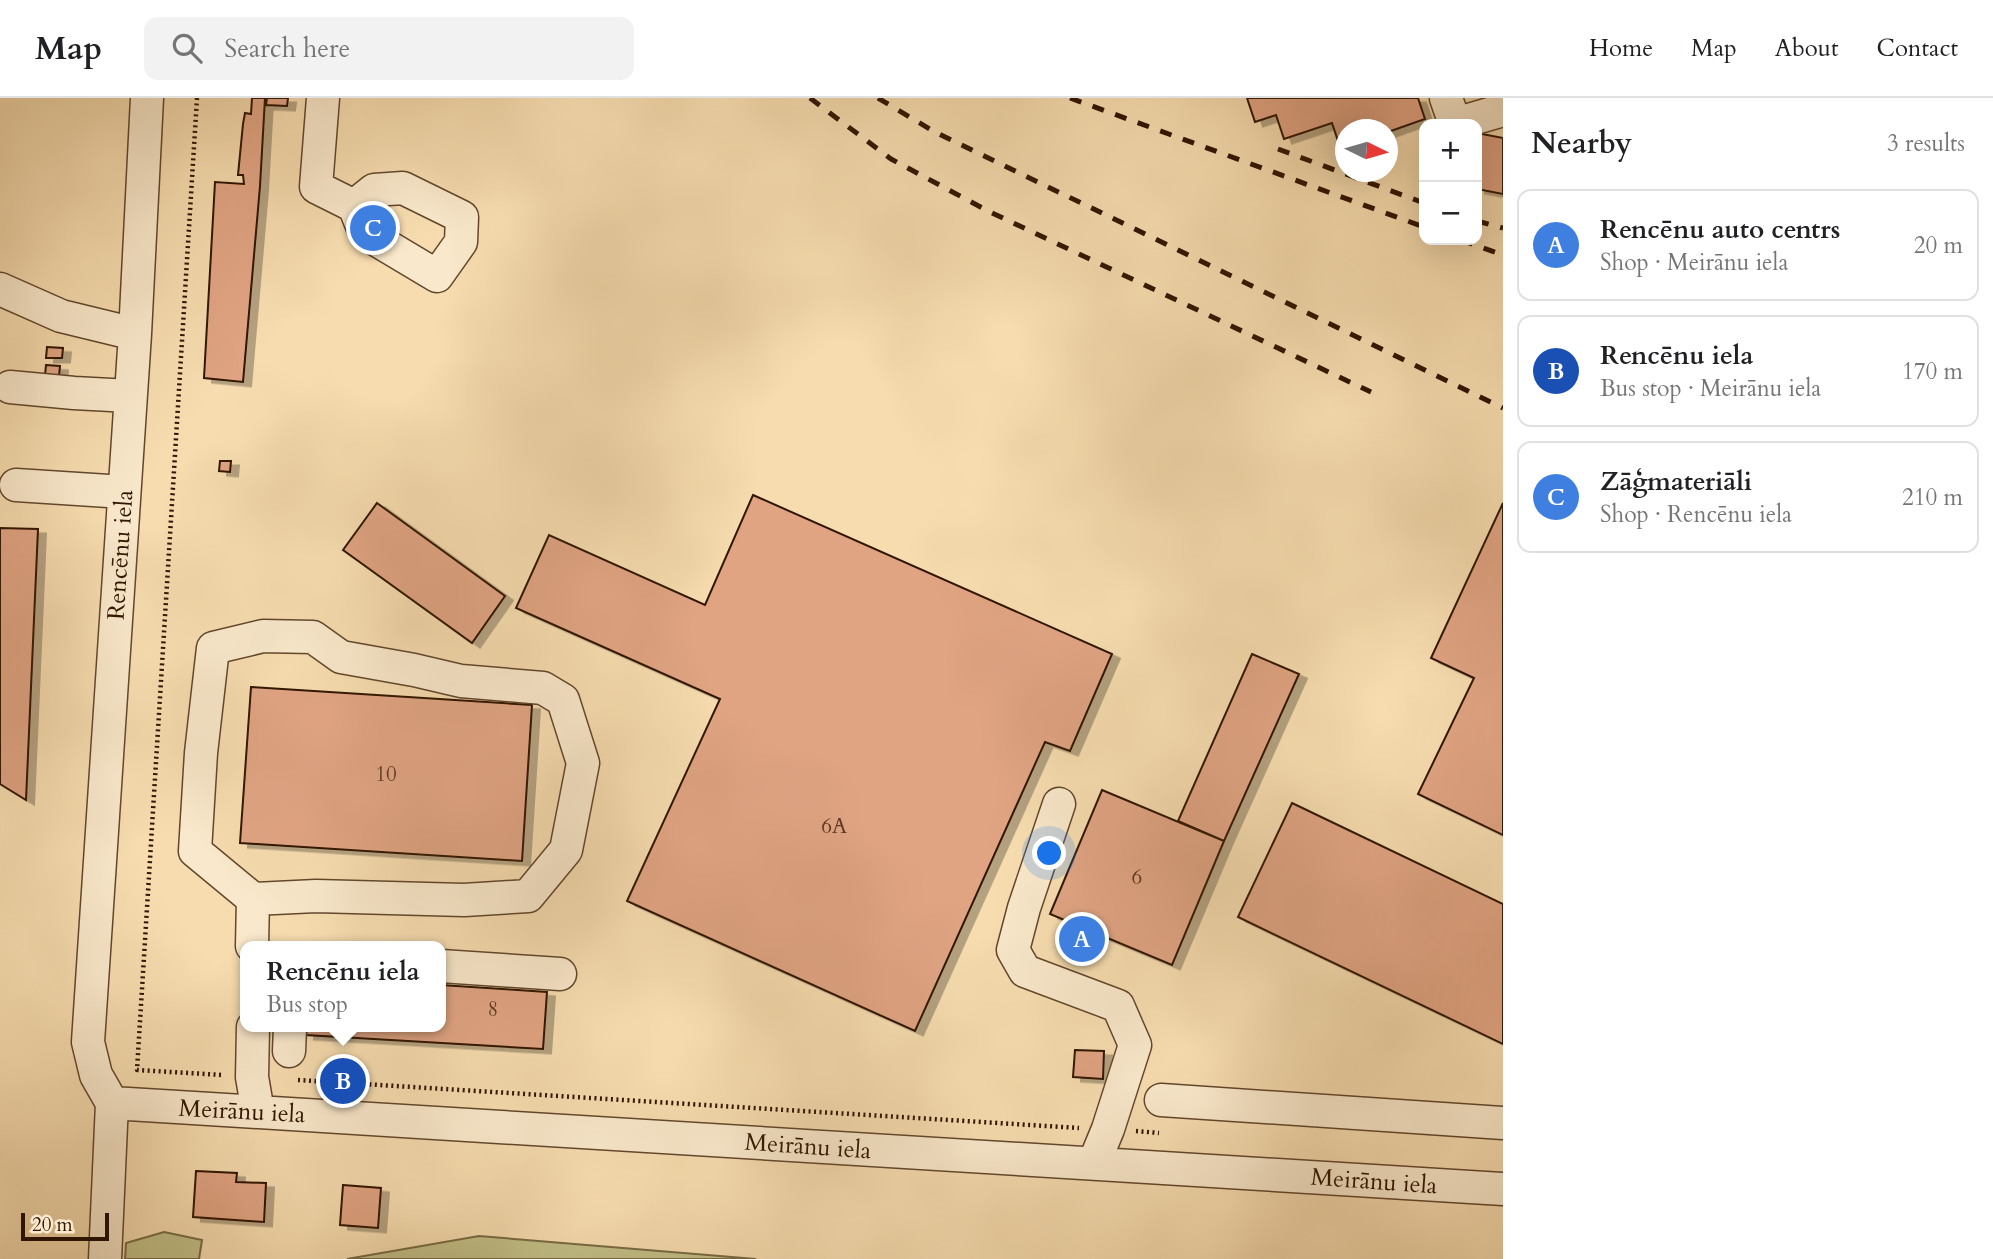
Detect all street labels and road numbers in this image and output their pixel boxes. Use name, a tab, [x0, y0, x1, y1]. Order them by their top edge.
street label: Rencēnu iela	[99, 488, 142, 621]
street label: Meirānu iela	[178, 1092, 307, 1131]
street label: Meirānu iela	[744, 1126, 873, 1167]
street label: Meirānu iela	[1310, 1161, 1439, 1202]

